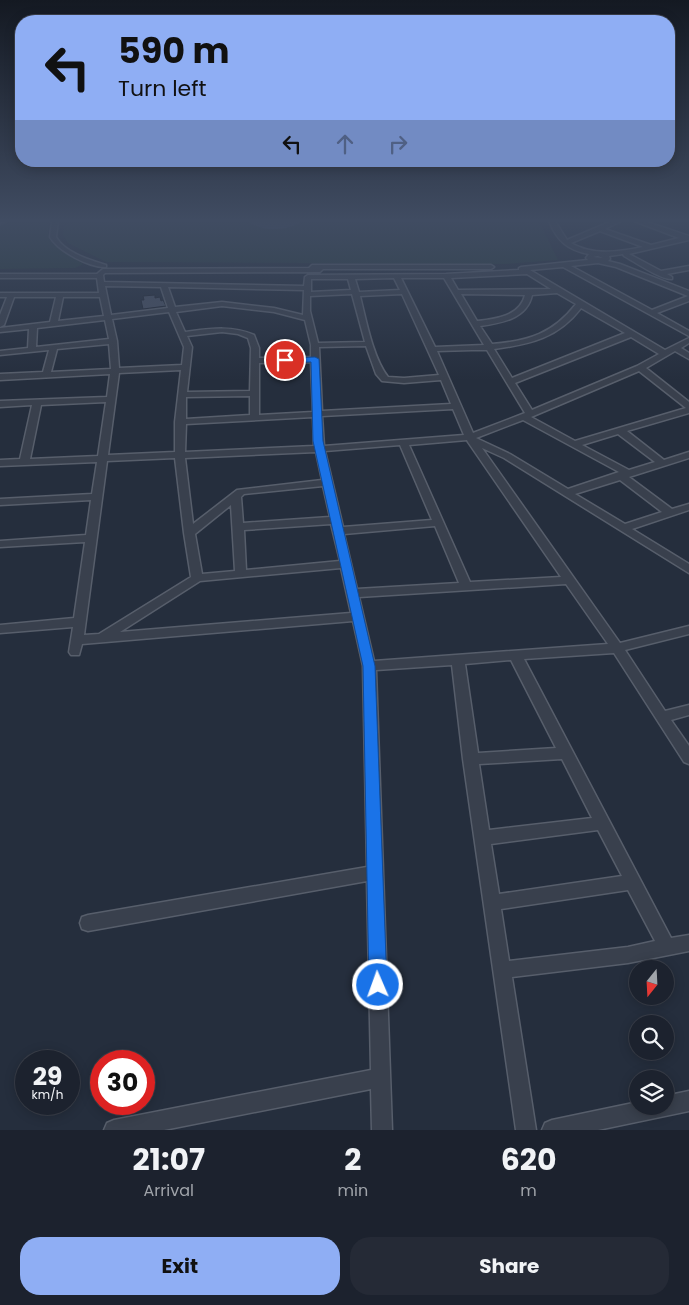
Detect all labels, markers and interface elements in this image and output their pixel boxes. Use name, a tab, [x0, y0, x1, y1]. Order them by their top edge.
text: 590 m	[118, 26, 230, 75]
icon: left	[35, 35, 100, 100]
text: Turn left	[118, 73, 206, 104]
icon: left	[278, 130, 306, 158]
icon: ahead	[331, 130, 359, 158]
icon: right	[384, 130, 412, 158]
pin	[264, 339, 306, 381]
icon: arrive	[271, 346, 299, 374]
position arrow	[351, 958, 403, 1010]
north arrow	[629, 960, 674, 1005]
map controls	[629, 960, 674, 1115]
button: search	[629, 1015, 674, 1060]
speed limit sign: 30	[90, 1050, 155, 1115]
text: 29	[33, 1059, 62, 1094]
button: layers	[629, 1070, 674, 1115]
text: km/h	[32, 1086, 63, 1103]
text: 21:07	[132, 1138, 205, 1181]
text: 2	[344, 1138, 361, 1181]
text: 620	[501, 1138, 556, 1181]
text: Arrival	[144, 1179, 194, 1202]
text: min	[338, 1179, 368, 1202]
text: m	[520, 1179, 537, 1202]
button: Exit	[20, 1237, 340, 1295]
button: Share	[350, 1237, 669, 1295]

